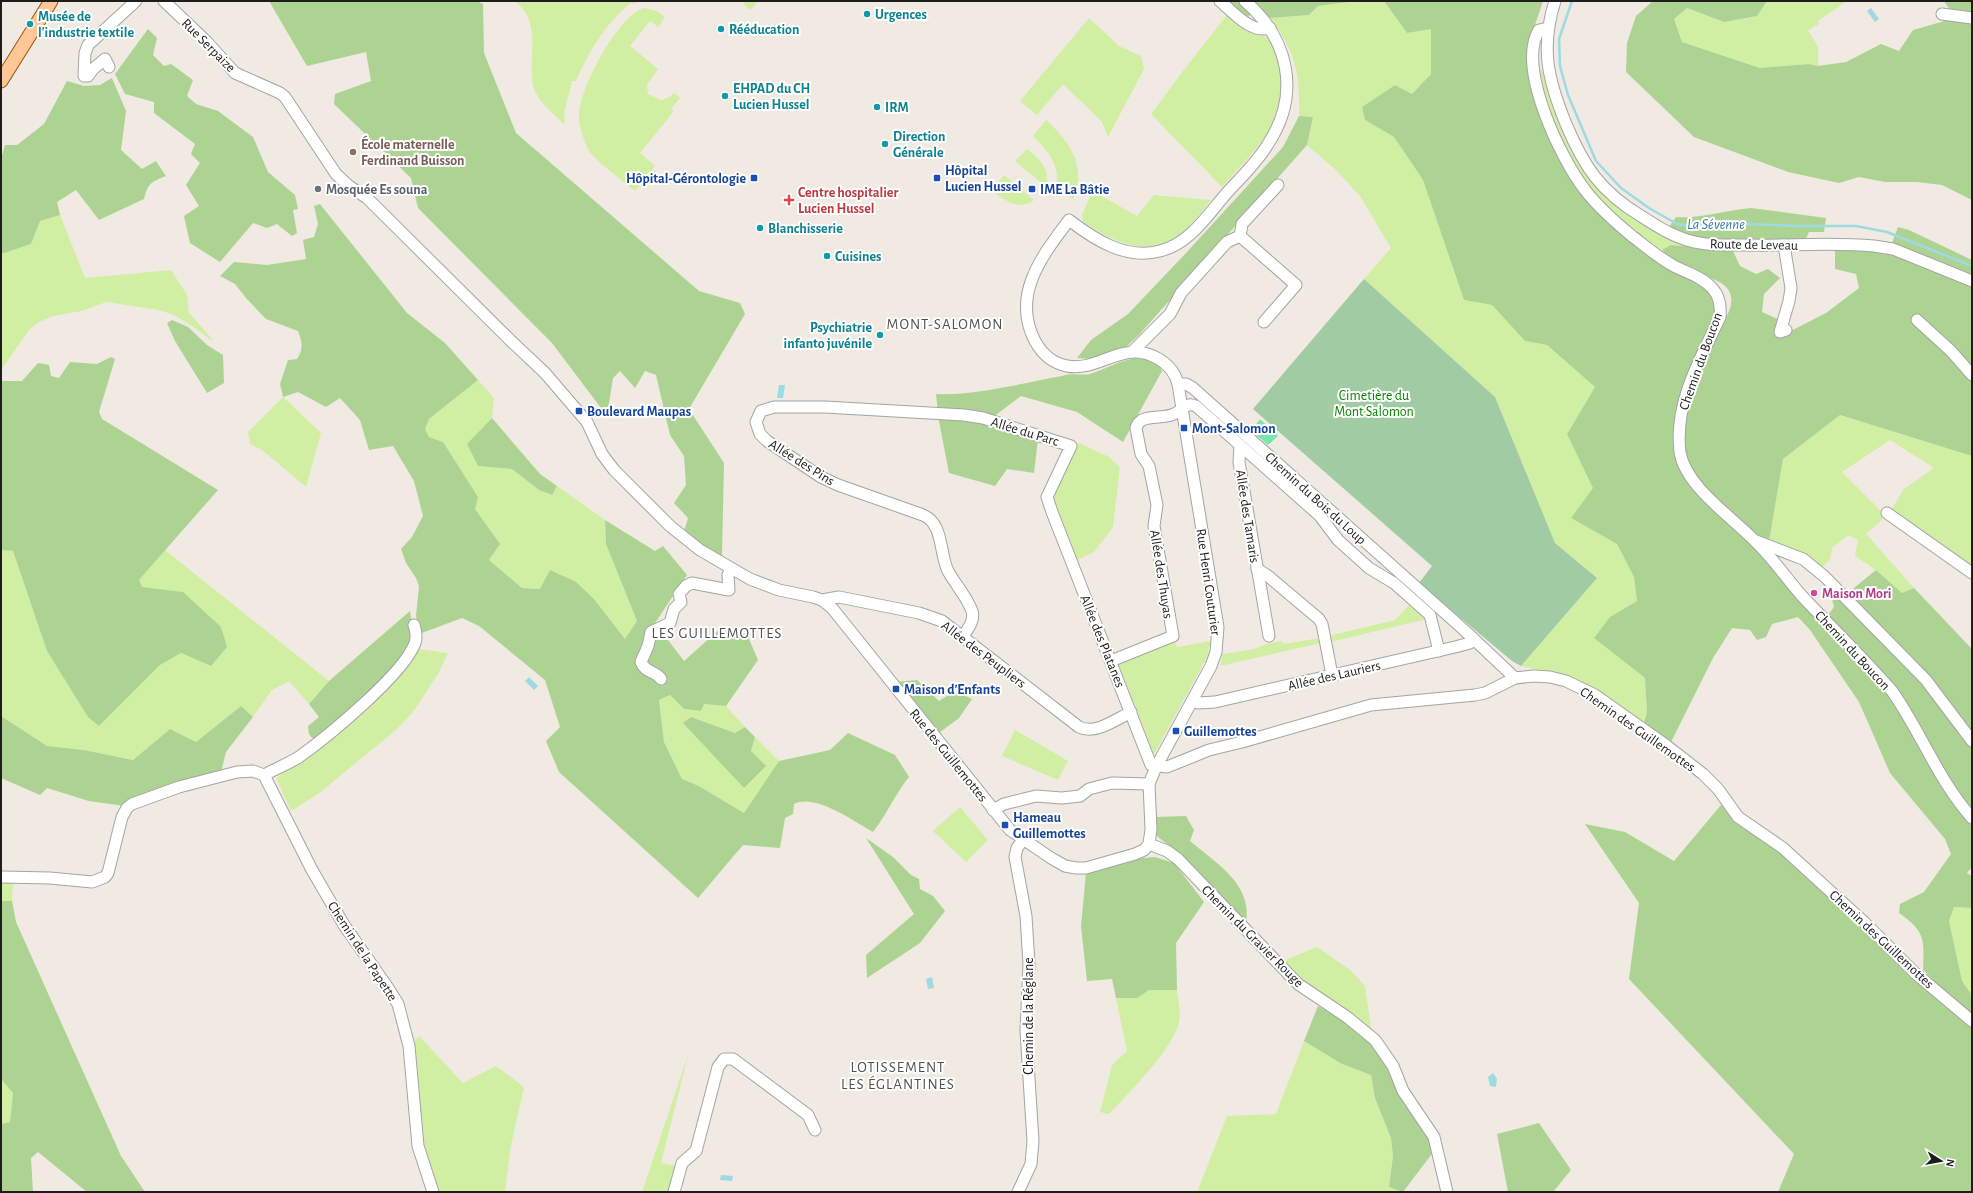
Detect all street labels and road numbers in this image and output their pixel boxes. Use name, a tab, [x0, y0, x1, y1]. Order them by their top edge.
street label: Rue Serpaize	[179, 16, 238, 75]
street label: Route de Leveau	[1710, 237, 1798, 253]
street label: Chemin du Boucon	[1677, 311, 1725, 412]
street label: Allée du Parc	[989, 415, 1061, 449]
street label: Allée des Pins	[766, 437, 837, 489]
street label: Chemin du Bois du Loup	[1262, 450, 1368, 548]
street label: Allée des Tamaris	[1233, 468, 1261, 564]
street label: Rue Henri Couturier	[1194, 528, 1223, 637]
street label: Allée des Thuyas	[1147, 529, 1175, 620]
street label: Allée des Platanes	[1077, 593, 1127, 690]
street label: Chemin du Boucon	[1812, 608, 1892, 693]
street label: Allée des Peupliers	[939, 619, 1028, 691]
street label: Allée des Lauriers	[1286, 658, 1382, 693]
street label: Chemin des Guillemottes	[1577, 685, 1697, 775]
street label: Rue des Guillemottes	[907, 707, 990, 805]
street label: Chemin du Gravier Rouge	[1199, 883, 1306, 990]
street label: Chemin des Guillemottes	[1827, 888, 1936, 991]
street label: Chemin de la Papette	[325, 899, 399, 1004]
street label: Chemin de la Réglane	[1022, 957, 1036, 1075]

